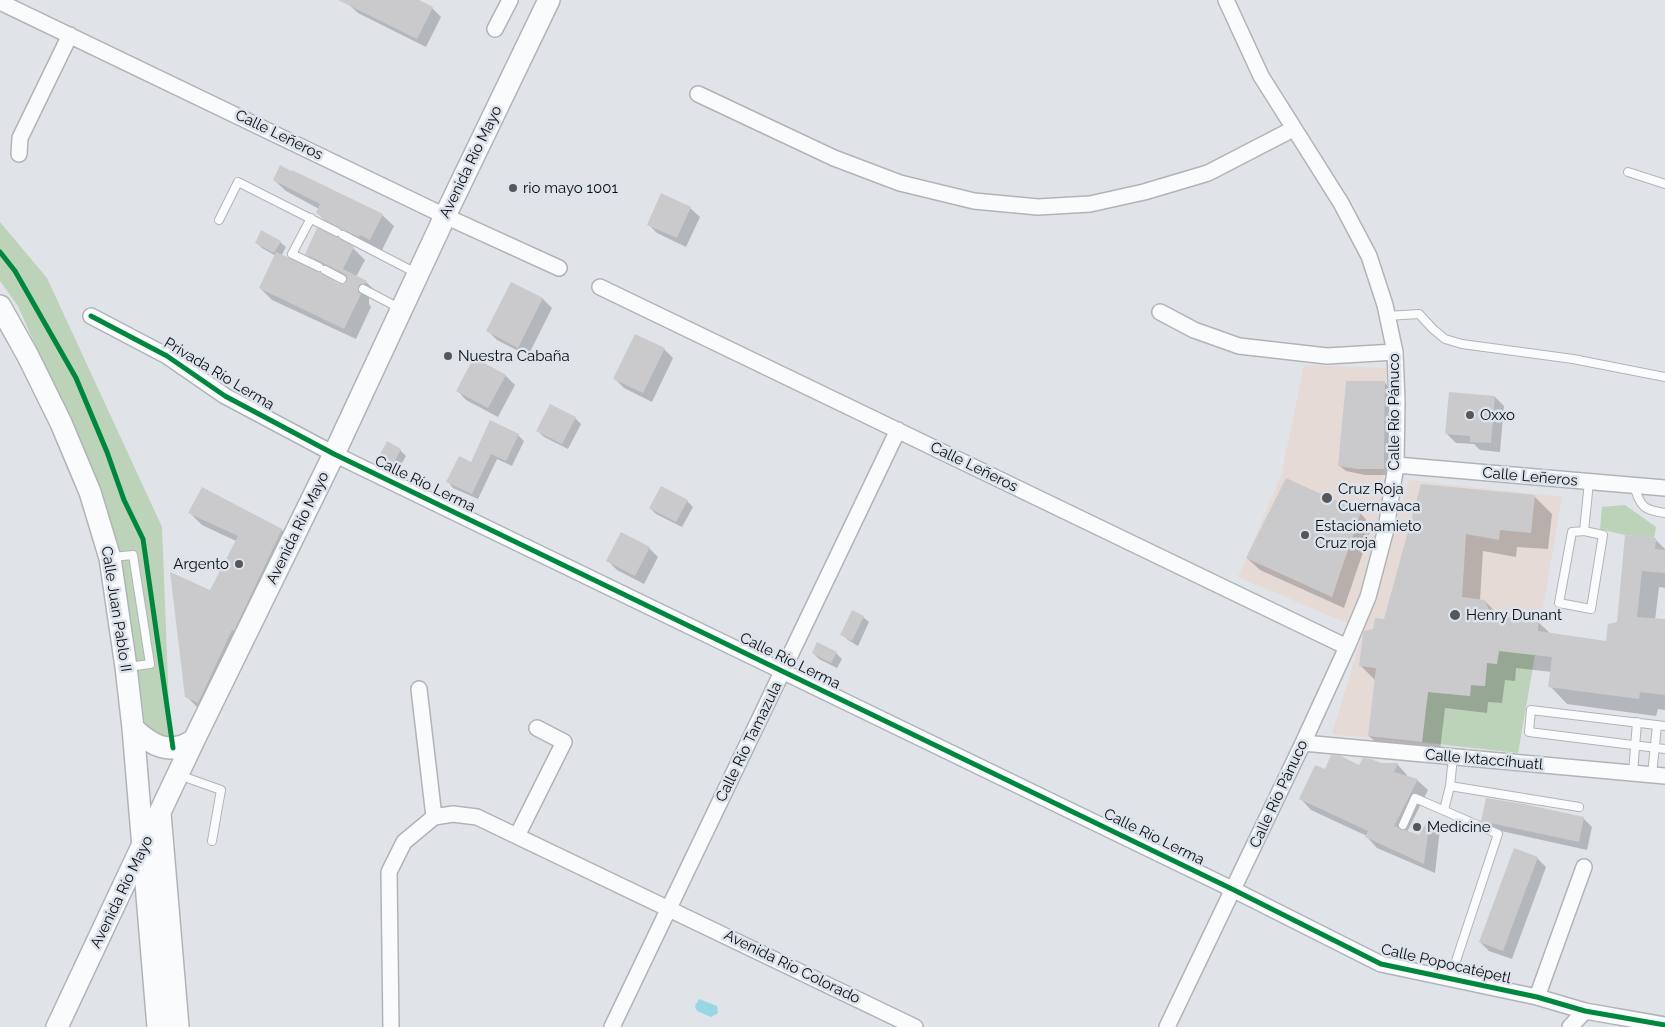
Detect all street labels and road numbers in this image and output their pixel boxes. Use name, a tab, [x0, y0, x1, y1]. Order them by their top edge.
street label: Avenida Río Mayo	[436, 103, 506, 221]
street label: Calle Leñeros	[232, 106, 326, 164]
street label: Privada Río Lerma	[161, 334, 277, 414]
street label: Calle Río Pánuco	[1385, 353, 1403, 471]
street label: Calle Leñeros	[927, 438, 1021, 496]
street label: Calle Río Lerma	[372, 452, 478, 516]
street label: Calle Leñeros	[1482, 464, 1578, 490]
street label: Avenida Río Mayo	[263, 469, 333, 587]
street label: Calle Juan Pablo II	[97, 545, 135, 673]
street label: Calle Río Lerma	[737, 629, 843, 693]
street label: Calle Río Tamazula	[712, 679, 786, 805]
street label: Calle Río Pánuco	[1246, 737, 1312, 851]
street label: Calle Ixtaccíhuatl	[1424, 746, 1544, 774]
street label: Calle Río Lerma	[1101, 805, 1207, 869]
street label: Avenida Río Mayo	[87, 833, 157, 951]
street label: Avenida Río Colorado	[721, 926, 863, 1008]
street label: Calle Popocatépetl	[1379, 940, 1513, 988]

